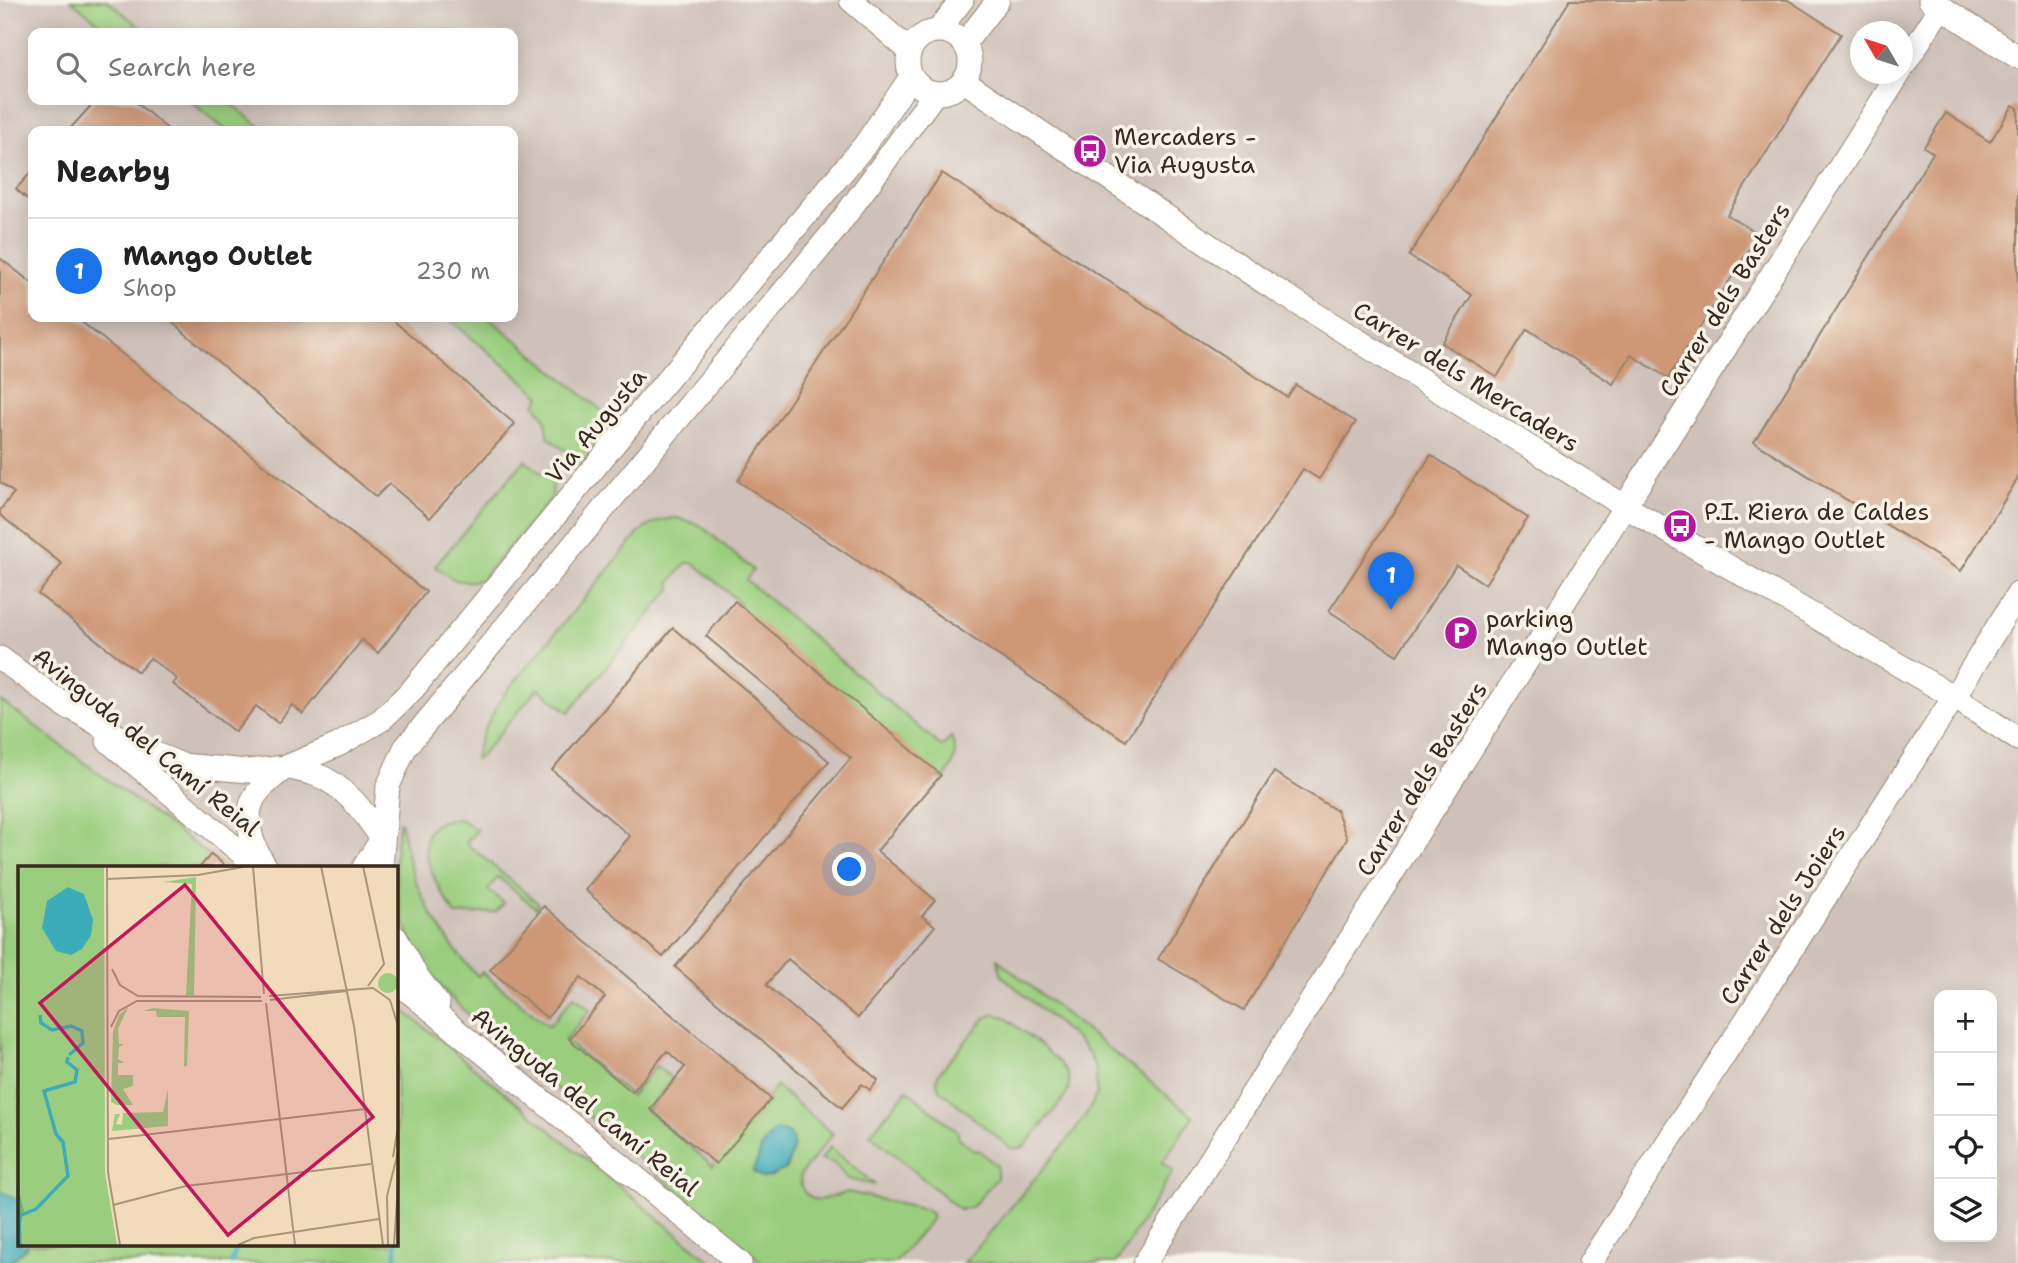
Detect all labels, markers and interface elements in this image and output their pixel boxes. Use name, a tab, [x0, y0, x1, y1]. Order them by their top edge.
north arrow	[1850, 21, 1913, 84]
search box	[28, 28, 518, 105]
icon: search	[52, 48, 90, 86]
text: Search here	[108, 49, 257, 84]
place label: Mercaders - Via Augusta	[1114, 121, 1257, 181]
bus stop icon: Mercaders - Via Augusta	[1071, 132, 1109, 170]
text: Nearby	[56, 151, 171, 192]
street label: Carrer dels Basters	[1652, 197, 1798, 403]
text: Mango Outlet	[123, 238, 312, 273]
text: 1	[74, 256, 84, 286]
text: 230 m	[416, 256, 490, 286]
text: Shop	[123, 273, 177, 303]
street label: Carrer dels Mercaders	[1347, 294, 1585, 460]
street label: Via Augusta	[538, 362, 654, 490]
place label: P.I. Riera de Caldes - Mango Outlet	[1704, 496, 1929, 556]
bus stop icon: P.I. Riera de Caldes - Mango Outlet	[1661, 507, 1699, 545]
pin: 1	[1368, 552, 1414, 610]
place label: parking Mango Outlet	[1486, 603, 1648, 663]
parking icon: parking Mango Outlet	[1442, 614, 1480, 652]
street label: Avinguda del Camí Reial	[26, 640, 267, 844]
street label: Carrer dels Basters	[1349, 676, 1495, 882]
street label: Carrer dels Joiers	[1713, 819, 1853, 1011]
your location	[832, 852, 866, 886]
inset map	[18, 866, 397, 1246]
map controls	[1934, 990, 1997, 1242]
button: +	[1934, 990, 1997, 1053]
street label: Avinguda del Camí Reial	[465, 1000, 706, 1204]
button: −	[1934, 1053, 1997, 1116]
button: locate	[1934, 1116, 1997, 1179]
button: layers	[1934, 1179, 1997, 1242]

